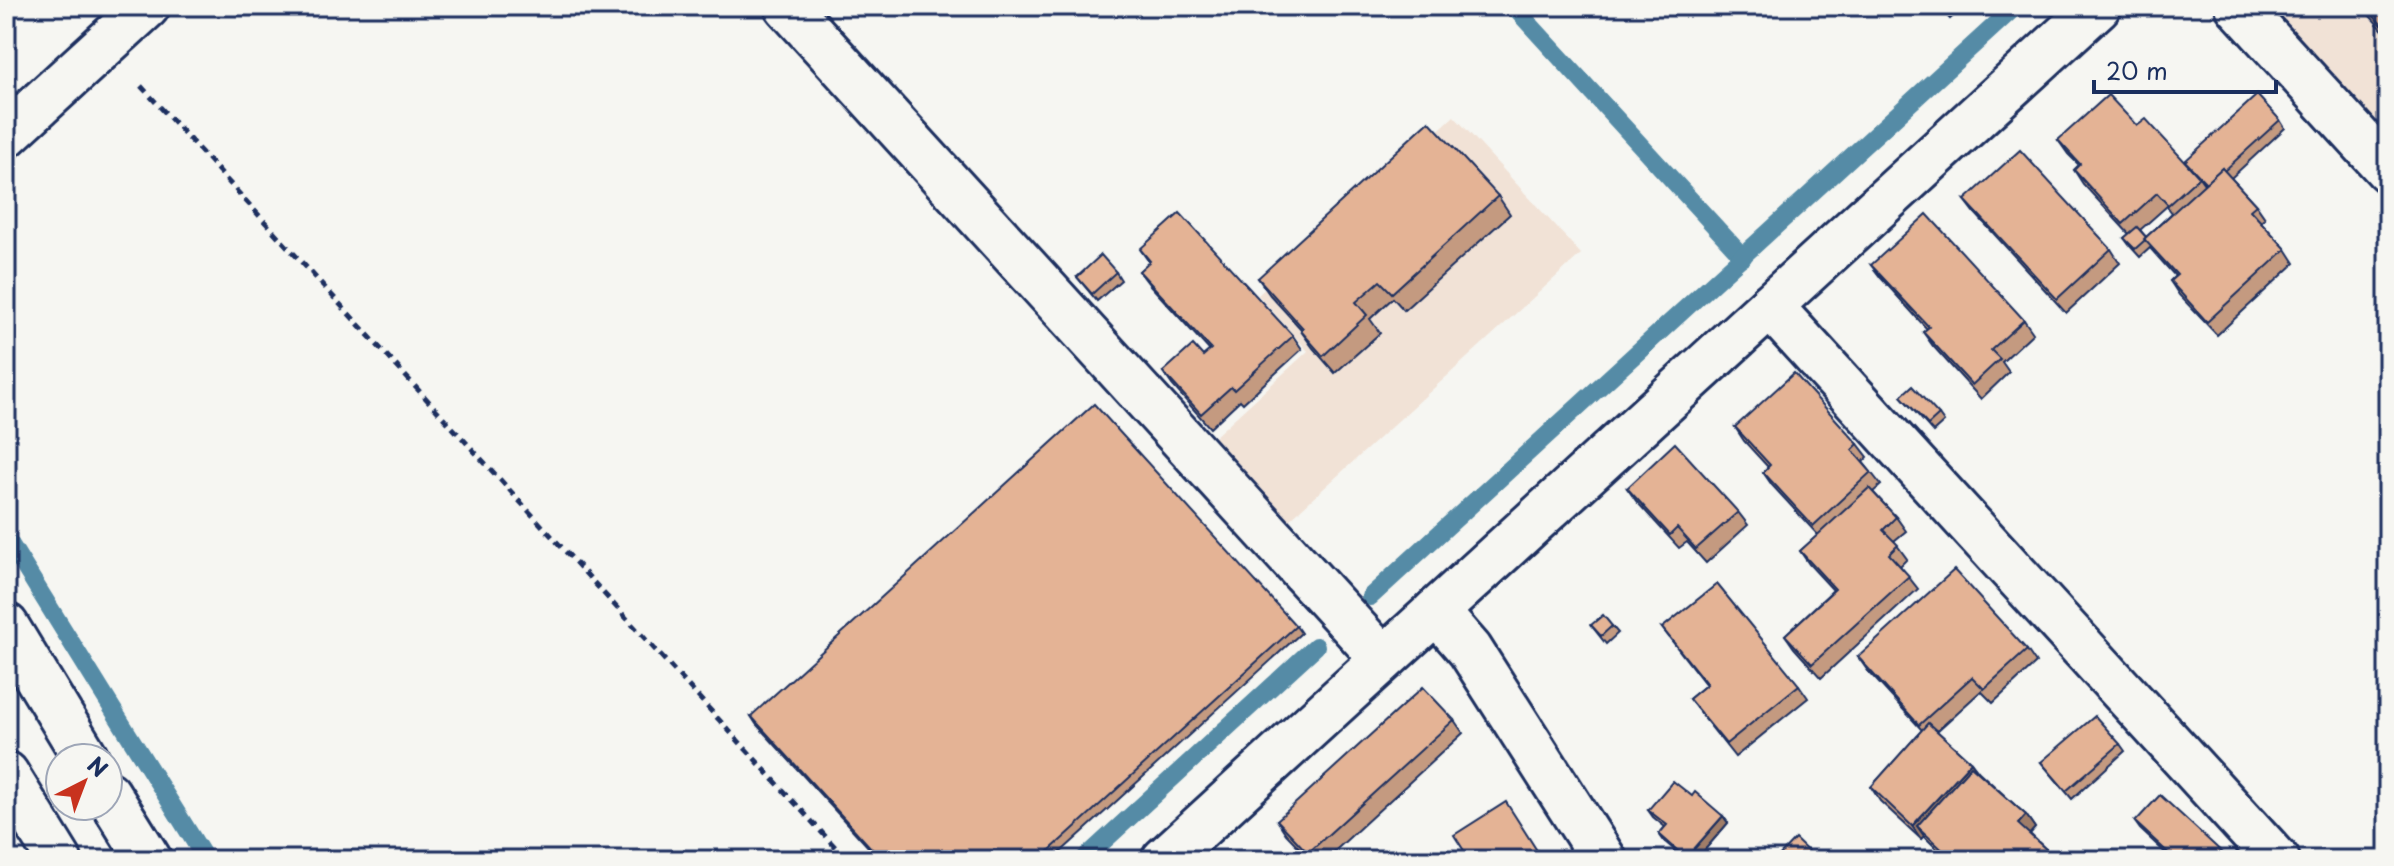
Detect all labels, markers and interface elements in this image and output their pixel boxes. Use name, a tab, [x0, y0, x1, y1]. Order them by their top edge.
scale bar	[2094, 44, 2276, 94]
text: 20 m	[2106, 52, 2168, 88]
north arrow	[44, 742, 124, 822]
text: N	[81, 748, 116, 784]

